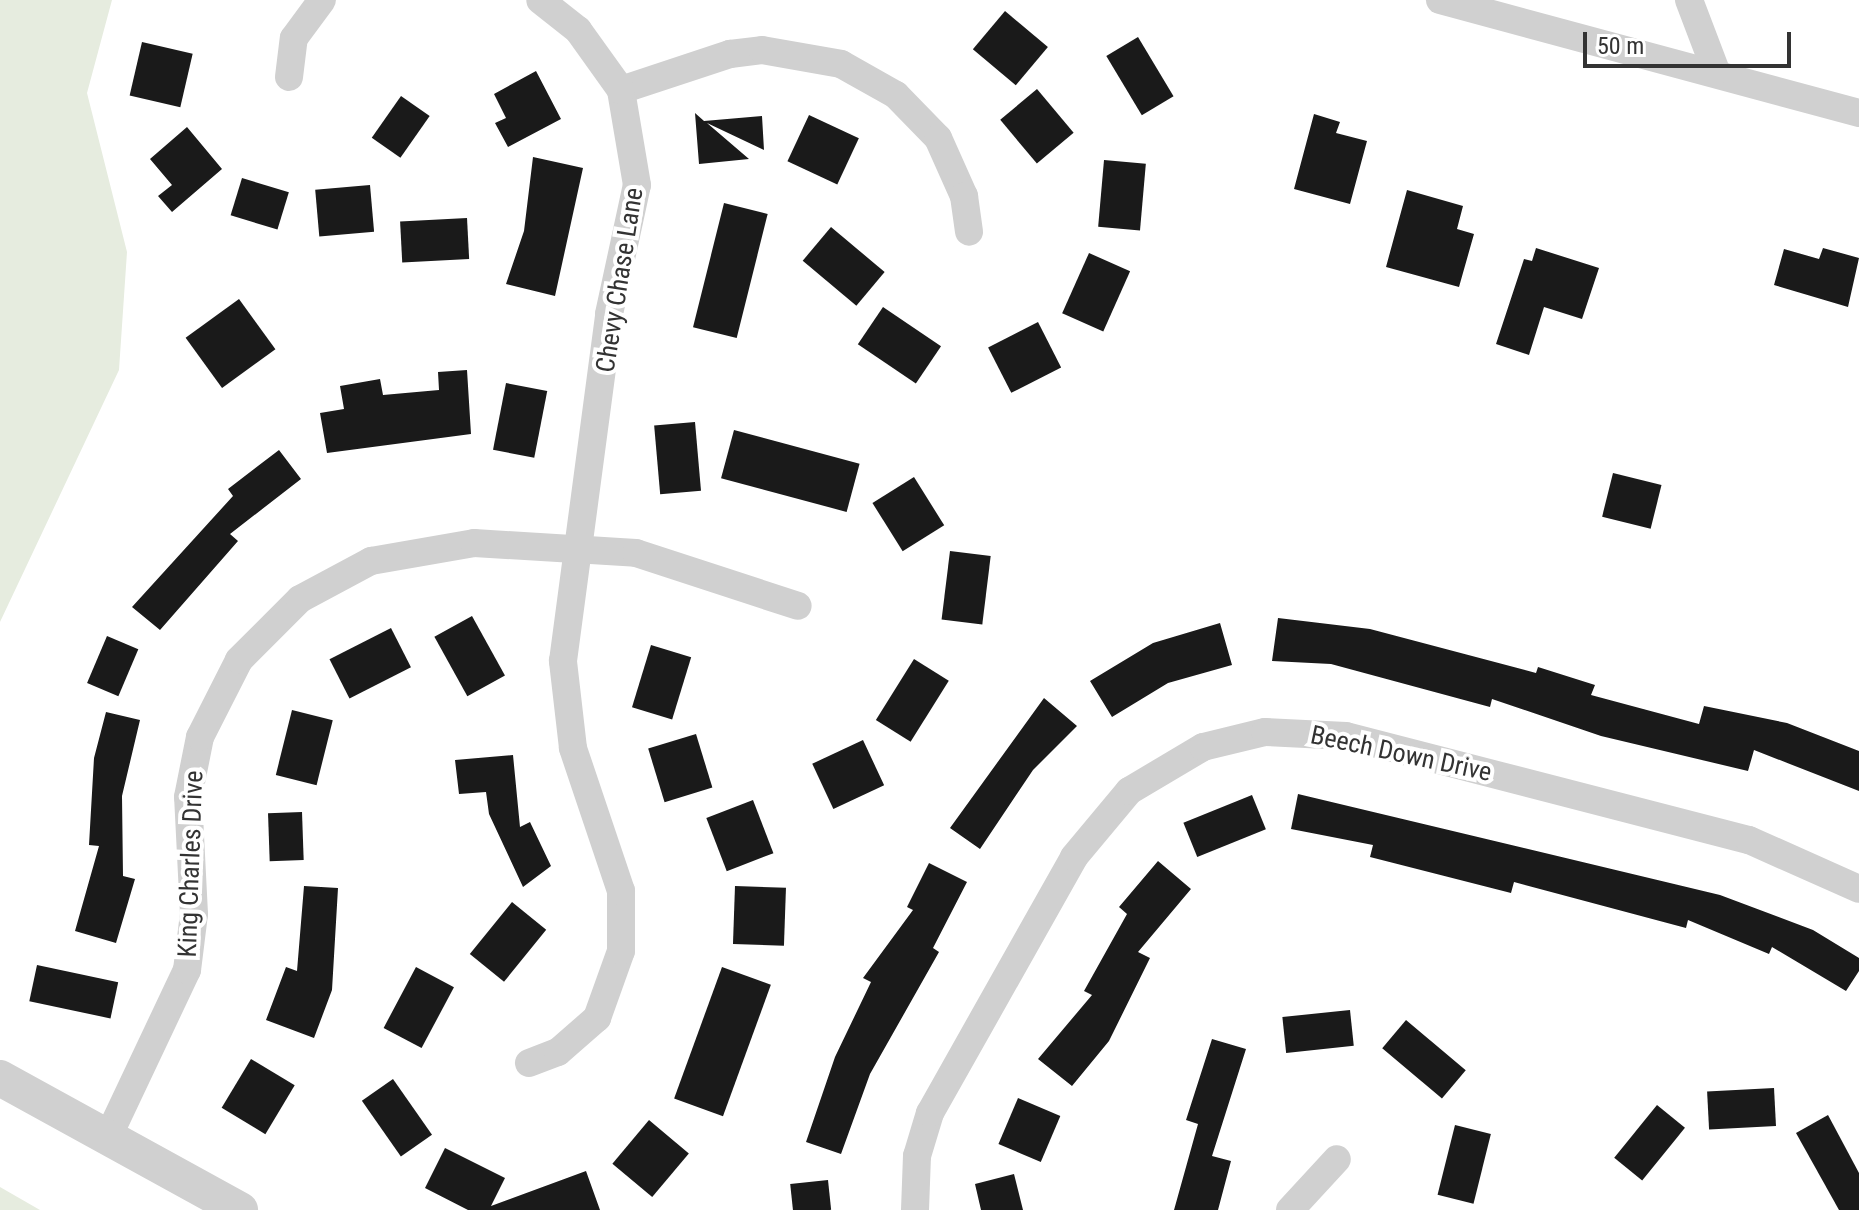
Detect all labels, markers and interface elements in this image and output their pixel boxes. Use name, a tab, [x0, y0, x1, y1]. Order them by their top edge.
scale bar	[1587, 16, 1795, 66]
text: 50 m	[1597, 32, 1644, 60]
street label: Chevy Chase Lane	[590, 185, 650, 375]
street label: Beech Down Drive	[1308, 720, 1494, 788]
street label: King Charles Drive	[172, 770, 210, 958]

